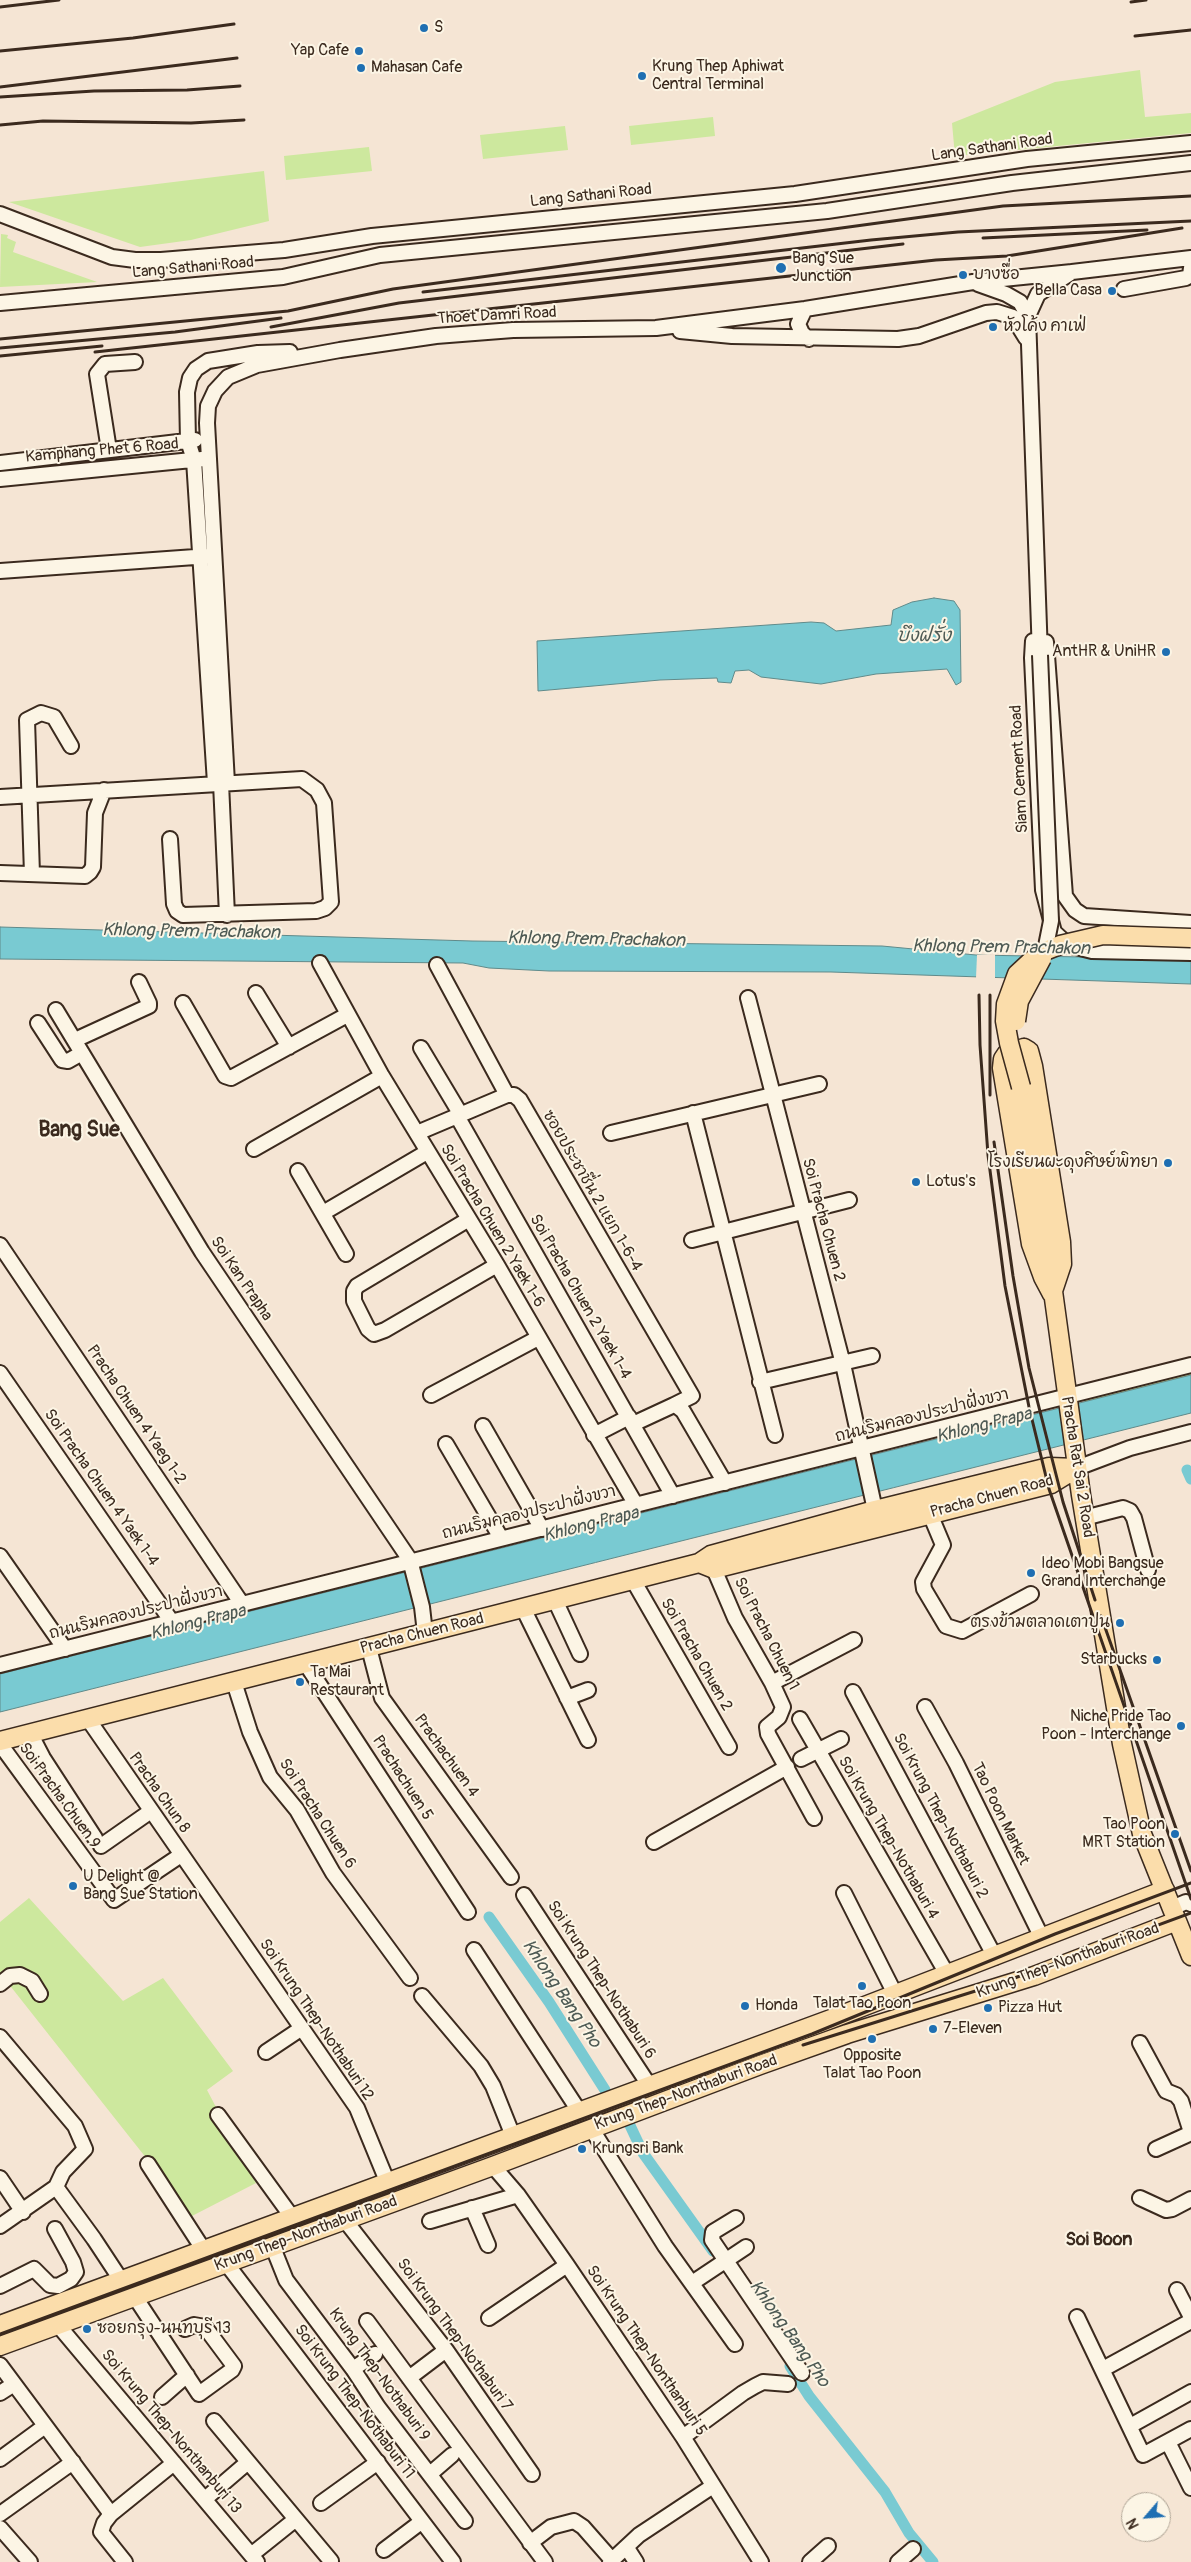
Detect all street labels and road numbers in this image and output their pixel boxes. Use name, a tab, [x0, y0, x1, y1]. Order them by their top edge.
street label: Lang Sathani Road	[930, 130, 1054, 166]
street label: Lang Sathani Road	[529, 180, 653, 212]
street label: Lang Sathani Road	[131, 253, 255, 283]
street label: Thoet Damri Road	[437, 303, 557, 329]
street label: Kamphang Phet 6 Road	[24, 435, 180, 467]
street label: Siam Cement Road	[1007, 704, 1033, 834]
street label: ซอยประชาชื่น 2 แยก 1-6-4	[538, 1107, 646, 1275]
street label: Soi Pracha Chuen 2 Yaek 1-6	[436, 1141, 548, 1311]
street label: Soi Pracha Chuen 2	[797, 1156, 849, 1284]
street label: Soi Pracha Chuen 2 Yaek 1-4	[525, 1211, 635, 1383]
street label: Soi Kan Prapha	[206, 1233, 276, 1325]
street label: Pracha Chuen 4 Yaeg 1-2	[82, 1342, 190, 1488]
street label: ถนนริมคลองประปาฝั่งขวา	[833, 1385, 1011, 1447]
street label: Pracha Rat Sai 2 Road	[1056, 1395, 1098, 1539]
street label: Soi Pracha Chuen 4 Yaek 1-4	[39, 1406, 163, 1570]
street label: Pracha Chuen Road	[928, 1471, 1056, 1523]
street label: ถนนริมคลองประปาฝั่งขวา	[440, 1482, 618, 1544]
street label: Soi Pracha Chuen 1	[729, 1574, 803, 1694]
street label: ถนนริมคลองประปาฝั่งขวา	[47, 1582, 225, 1644]
street label: Soi Pracha Chuen 2	[656, 1595, 736, 1715]
street label: Pracha Chuen Road	[358, 1609, 486, 1659]
street label: Prachachuen 4	[409, 1711, 483, 1801]
street label: Soi Krung Thep-Nothaburi 2	[888, 1730, 992, 1902]
street label: Prachachuen 5	[367, 1732, 437, 1824]
street label: Soi Pracha Chuen 9	[14, 1739, 104, 1853]
street label: Pracha Chun 8	[124, 1749, 194, 1837]
street label: Soi Krung Thep-Nothaburi 4	[833, 1753, 943, 1923]
street label: Soi Pracha Chuen 6	[274, 1755, 360, 1873]
street label: Tao Poon Market	[967, 1760, 1033, 1868]
street label: Soi Krung Thep-Nothaburi 6	[543, 1897, 659, 2063]
street label: Krung Thep-Nonthaburi Road	[974, 1919, 1162, 2003]
street label: Soi Krung Thep-Nothaburi 12	[255, 1936, 377, 2104]
street label: Krung Thep-Nonthaburi Road	[592, 2051, 780, 2135]
street label: Krung Thep-Nonthaburi Road	[212, 2192, 400, 2276]
street label: Soi Krung Thep-Nothaburi 7	[392, 2255, 516, 2415]
street label: Soi Krung Thep-Nonthanburi 5	[582, 2262, 710, 2440]
street label: Krung Thep-Nothaburi 9	[324, 2305, 434, 2445]
street label: Soi Krung Thep-Nothaburi 11	[290, 2321, 418, 2483]
street label: Soi Krung Thep-Nonthanburi 13	[97, 2346, 245, 2518]

